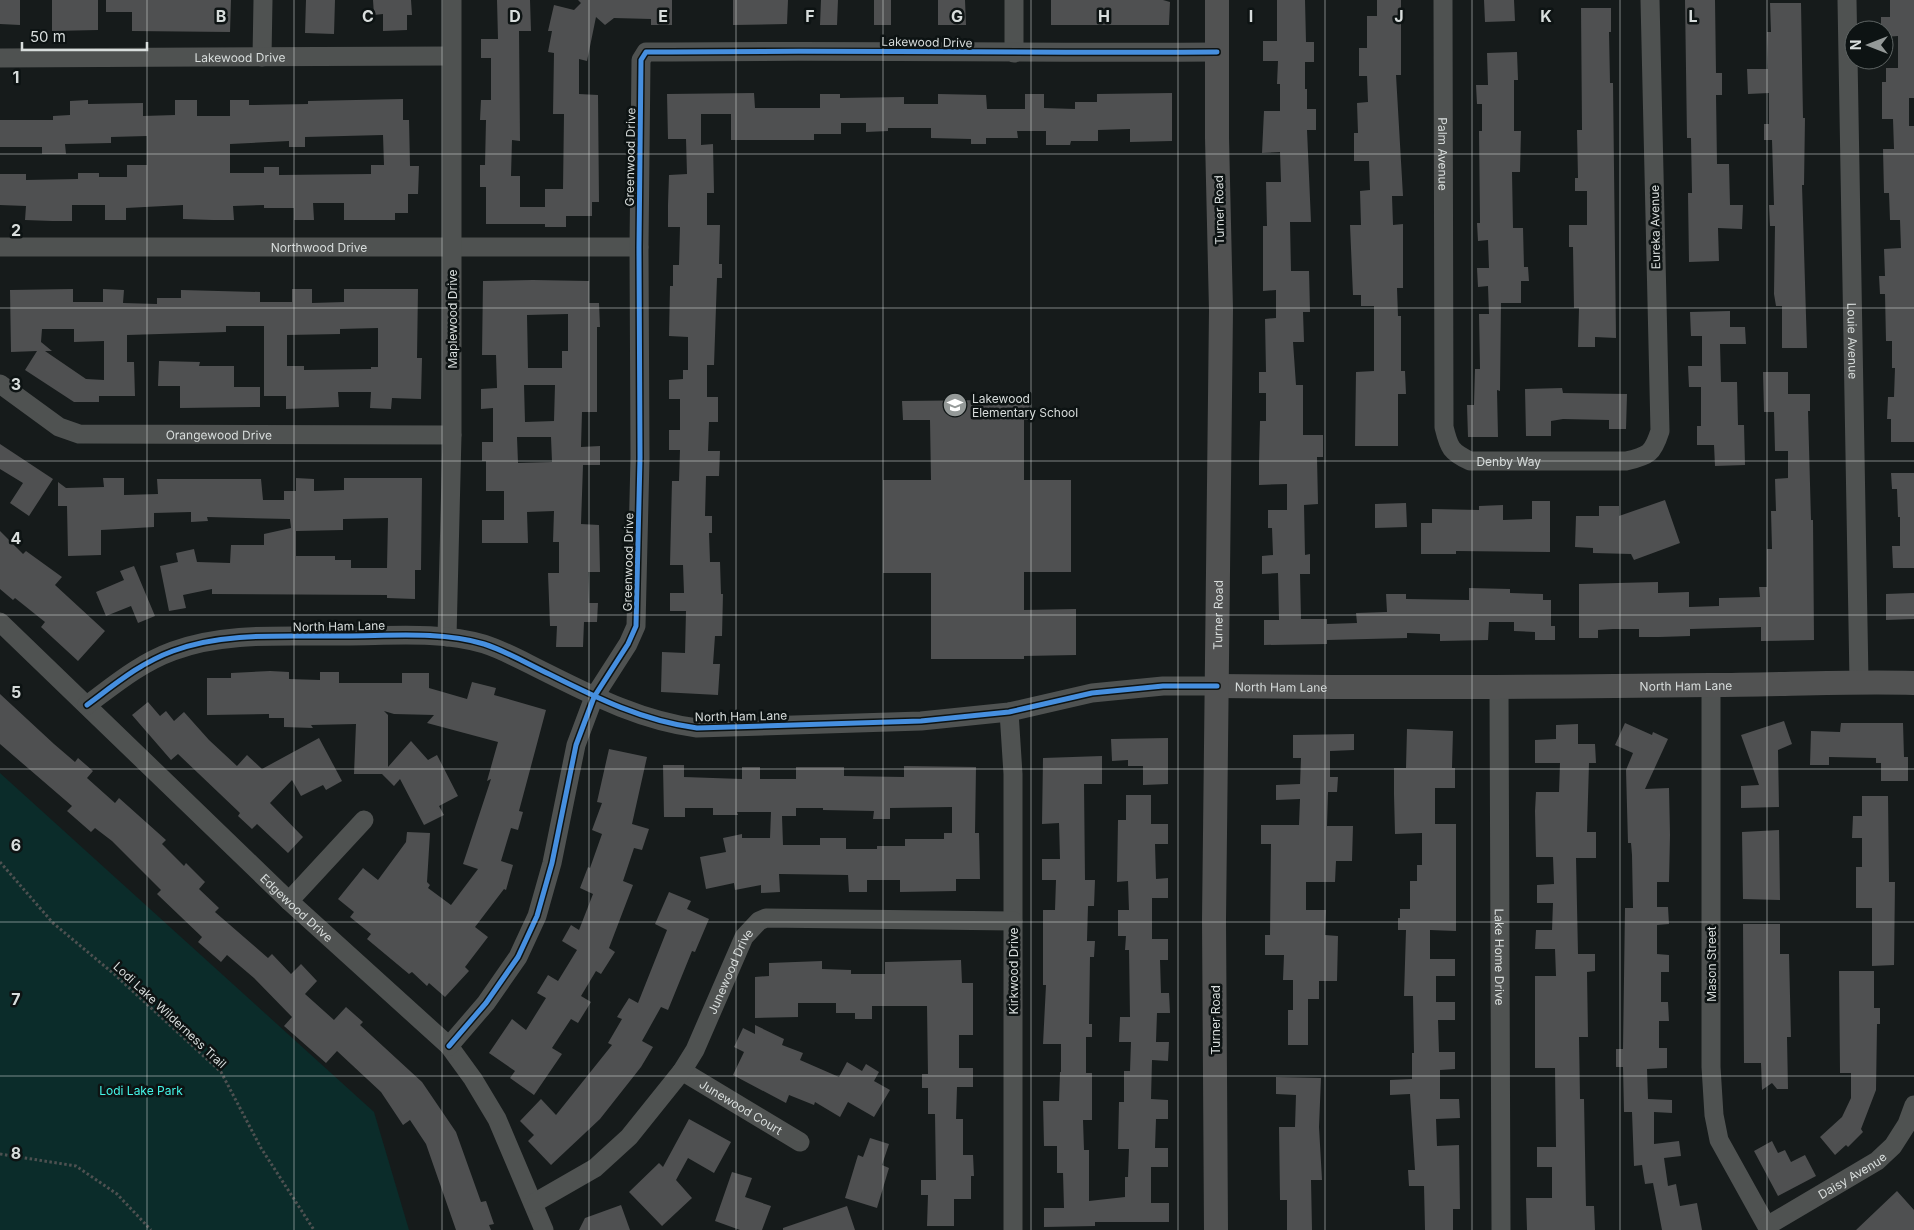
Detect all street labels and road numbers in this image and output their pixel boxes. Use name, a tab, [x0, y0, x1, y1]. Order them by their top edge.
street label: Lakewood Drive	[881, 34, 973, 50]
street label: Lakewood Drive	[194, 49, 286, 65]
street label: Greenwood Drive	[622, 107, 638, 207]
street label: Palm Avenue	[1436, 117, 1451, 191]
street label: Turner Road	[1211, 175, 1227, 245]
street label: Eureka Avenue	[1647, 185, 1663, 269]
street label: Northwood Drive	[271, 240, 367, 255]
street label: Maplewood Drive	[445, 269, 460, 369]
street label: Louie Avenue	[1845, 303, 1861, 379]
street label: Orangewood Drive	[166, 427, 272, 442]
street label: Denby Way	[1476, 454, 1541, 469]
street label: Greenwood Drive	[620, 512, 636, 612]
street label: Turner Road	[1210, 580, 1225, 650]
street label: North Ham Lane	[293, 618, 385, 634]
street label: North Ham Lane	[1640, 677, 1732, 693]
street label: North Ham Lane	[1235, 679, 1327, 694]
street label: North Ham Lane	[695, 708, 787, 724]
street label: Edgewood Drive	[258, 870, 336, 945]
street label: Lake Home Drive	[1492, 908, 1508, 1006]
street label: Junewood Drive	[704, 925, 756, 1016]
street label: Mason Street	[1704, 926, 1719, 1002]
street label: Kirkwood Drive	[1006, 928, 1021, 1014]
street label: Lodi Lake Wilderness Trail	[110, 959, 230, 1071]
street label: Turner Road	[1208, 985, 1223, 1055]
street label: Junewood Court	[697, 1076, 785, 1137]
street label: Daisy Avenue	[1815, 1149, 1889, 1202]

